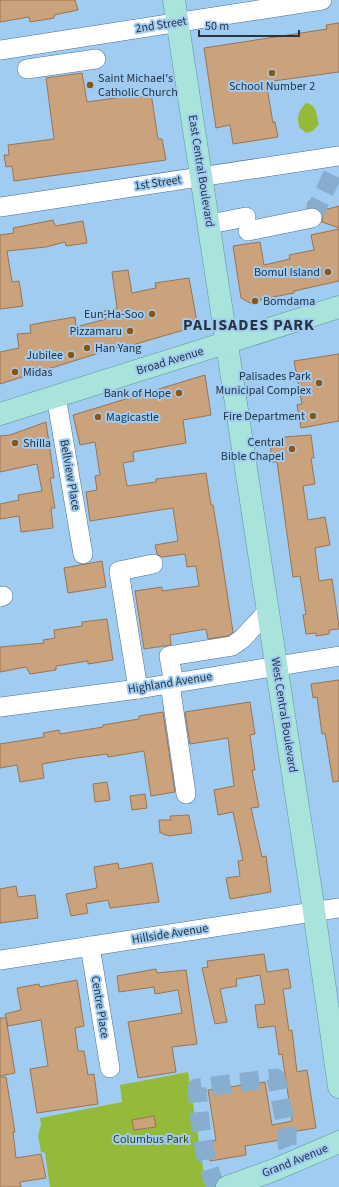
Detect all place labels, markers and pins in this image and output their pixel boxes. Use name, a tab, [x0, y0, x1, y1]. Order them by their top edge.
marker: School Number 2	[267, 68, 277, 78]
place label: Saint Michael's Catholic Church	[98, 70, 178, 101]
place label: School Number 2	[229, 78, 315, 95]
marker: Saint Michael's Catholic Church	[85, 80, 95, 90]
place label: Bomul Island	[254, 264, 320, 281]
marker: Bomul Island	[323, 267, 333, 277]
place label: Bomdama	[263, 293, 315, 310]
marker: Bomdama	[250, 296, 260, 306]
place label: Eun-Ha-Soo	[84, 306, 144, 323]
marker: Eun-Ha-Soo	[147, 309, 157, 319]
place label: Pizzamaru	[70, 323, 122, 340]
marker: Pizzamaru	[125, 326, 135, 336]
place label: Han Yang	[95, 340, 141, 357]
marker: Han Yang	[82, 343, 92, 353]
place label: Jubilee	[26, 347, 63, 364]
marker: Jubilee	[66, 350, 76, 360]
place label: Midas	[23, 364, 52, 381]
marker: Midas	[10, 367, 20, 377]
place label: Palisades Park Municipal Complex	[216, 368, 312, 399]
marker: Palisades Park Municipal Complex	[314, 378, 324, 388]
place label: Bank of Hope	[104, 385, 171, 402]
marker: Bank of Hope	[174, 388, 184, 398]
place label: Fire Department	[223, 408, 305, 425]
place label: Magicastle	[106, 409, 159, 426]
marker: Fire Department	[308, 411, 318, 421]
marker: Magicastle	[93, 412, 103, 422]
place label: Central Bible Chapel	[221, 434, 284, 465]
place label: Shilla	[23, 435, 51, 452]
marker: Shilla	[10, 438, 20, 448]
marker: Central Bible Chapel	[287, 444, 297, 454]

